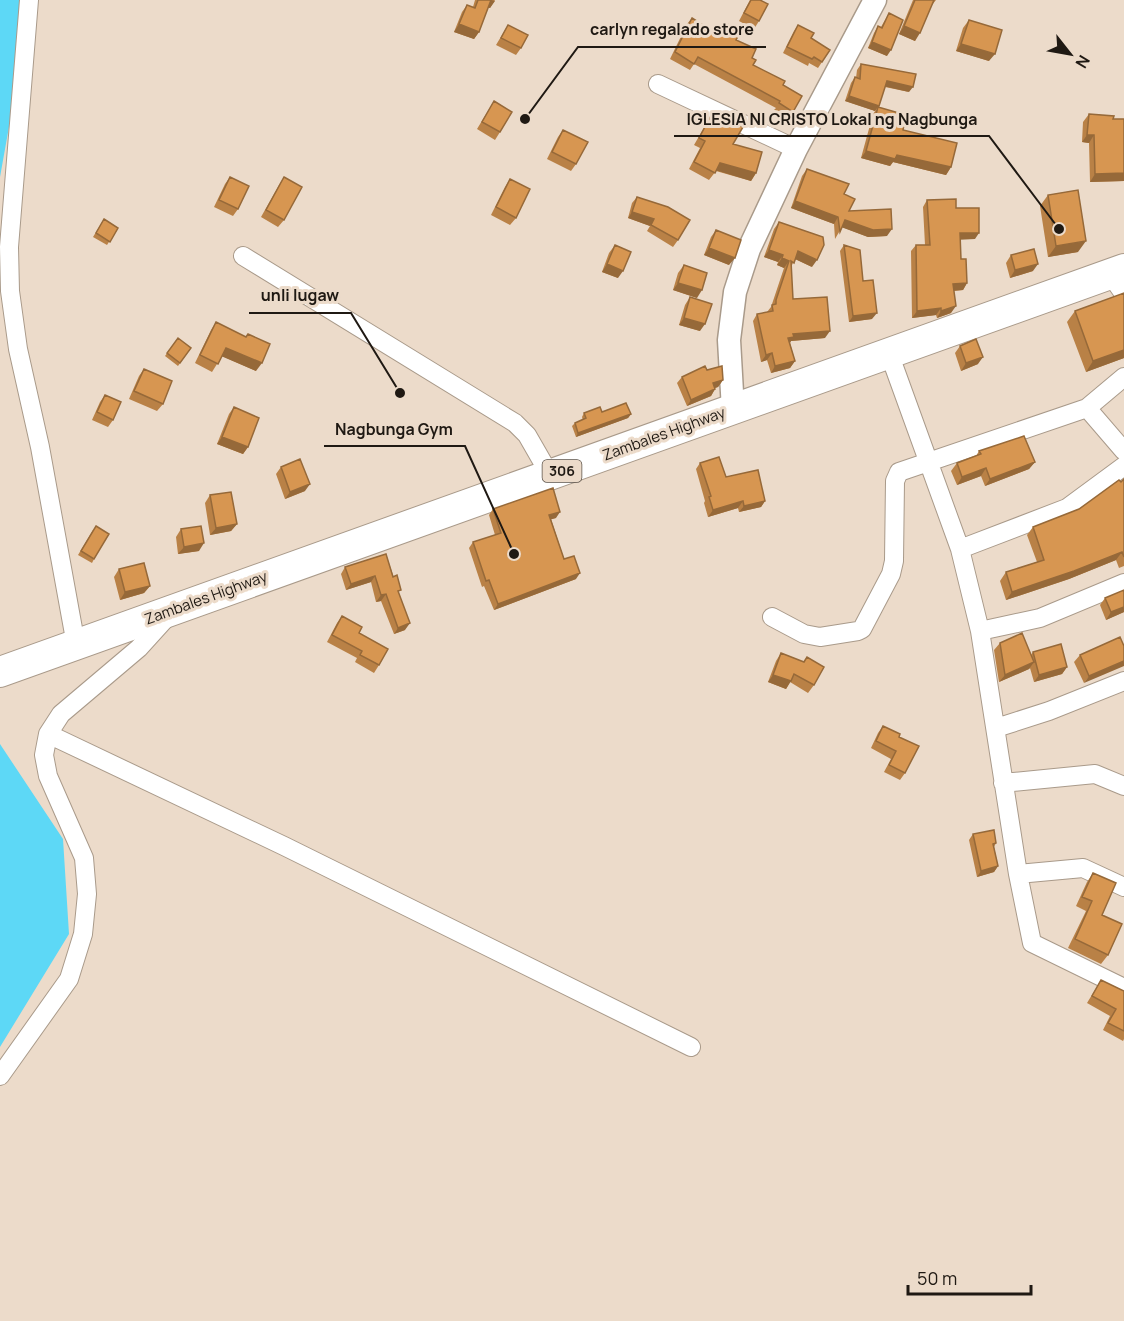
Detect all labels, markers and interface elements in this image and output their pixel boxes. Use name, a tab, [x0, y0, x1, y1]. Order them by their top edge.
callout: carlyn regalado store	[578, 13, 766, 47]
text: carlyn regalado store	[590, 18, 754, 40]
north arrow	[1040, 24, 1100, 84]
text: N	[1070, 51, 1095, 72]
callout: IGLESIA NI CRISTO Lokal ng Nagbunga	[674, 102, 989, 136]
text: IGLESIA NI CRISTO Lokal ng Nagbunga	[687, 108, 977, 130]
callout: unli lugaw	[249, 279, 351, 313]
text: unli lugaw	[261, 284, 339, 306]
street label: Zambales Highway	[600, 402, 728, 465]
callout: Nagbunga Gym	[324, 412, 465, 446]
text: Nagbunga Gym	[335, 418, 453, 440]
road number: 306	[542, 460, 582, 482]
street label: Zambales Highway	[142, 566, 270, 629]
scale bar	[908, 1258, 1031, 1296]
text: 50 m	[917, 1266, 957, 1290]

